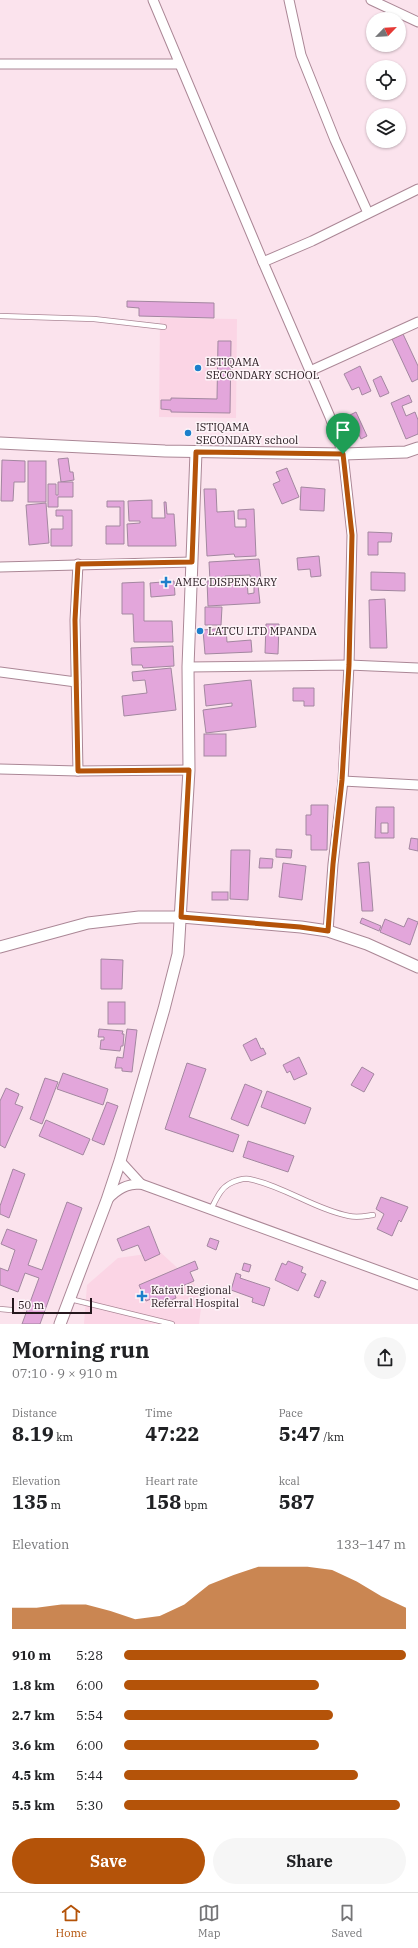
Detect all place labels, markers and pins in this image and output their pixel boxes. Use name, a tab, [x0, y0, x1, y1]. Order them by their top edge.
place label: ISTIQAMA SECONDARY SCHOOL	[206, 355, 319, 382]
marker: ISTIQAMA SECONDARY SCHOOL	[193, 363, 203, 373]
pin	[326, 413, 360, 454]
place label: ISTIQAMA SECONDARY school	[196, 420, 298, 447]
marker: ISTIQAMA SECONDARY school	[183, 428, 193, 438]
place label: AMEC DISPENSARY	[175, 575, 277, 589]
marker: AMEC DISPENSARY	[160, 576, 172, 588]
place label: LATCU LTD MPANDA	[208, 624, 317, 638]
marker: LATCU LTD MPANDA	[195, 626, 205, 636]
place label: Katavi Regional Referral Hospital	[151, 1283, 239, 1310]
marker: Katavi Regional Referral Hospital	[136, 1290, 148, 1302]

